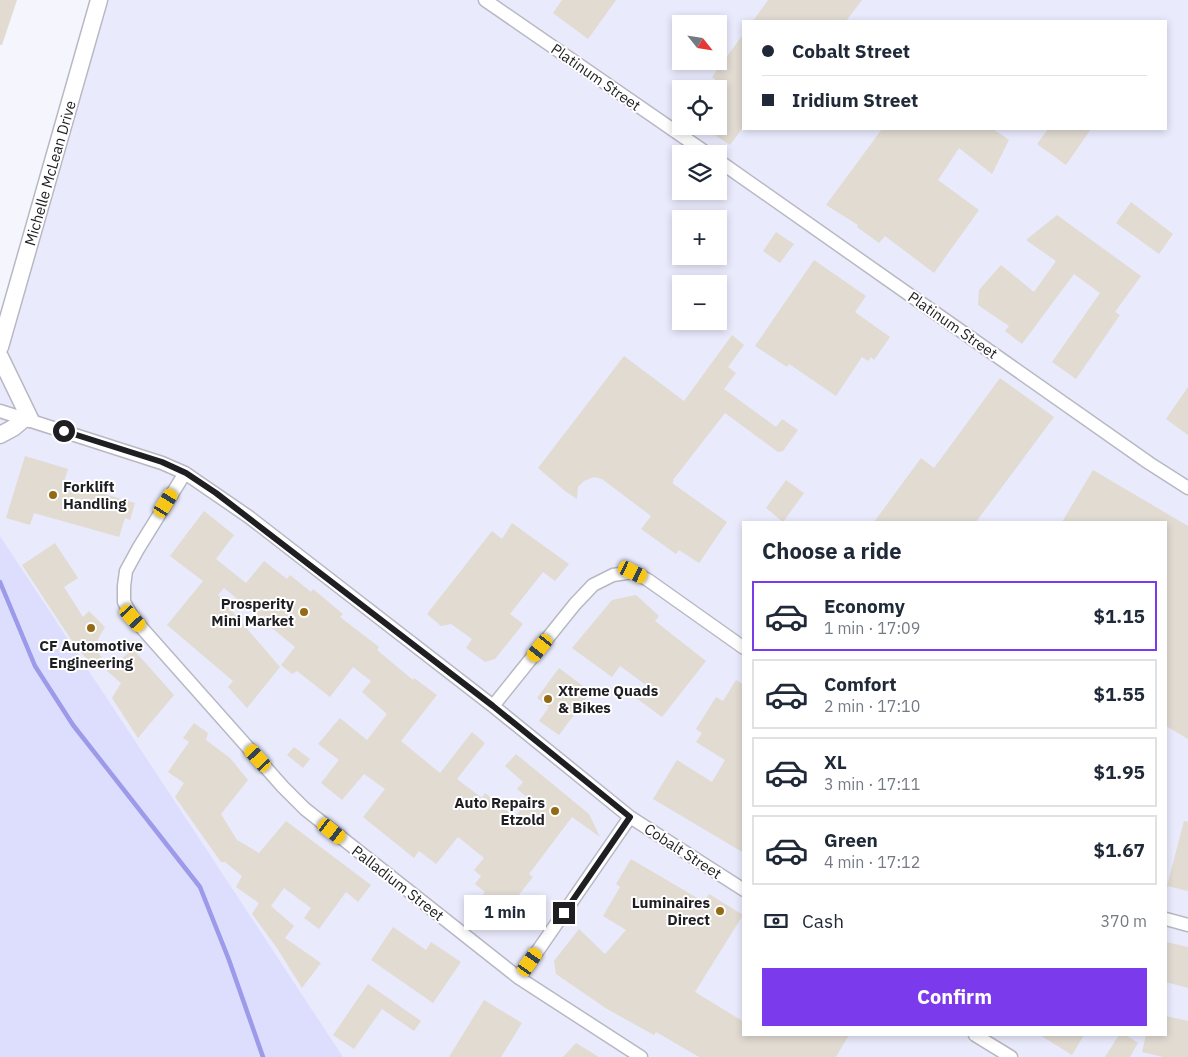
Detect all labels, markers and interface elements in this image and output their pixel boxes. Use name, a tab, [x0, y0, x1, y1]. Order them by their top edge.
north arrow	[672, 15, 728, 70]
map controls	[672, 15, 727, 330]
street label: Platinum Street	[548, 39, 644, 115]
text: Cobalt Street	[792, 39, 910, 63]
button: locate	[672, 80, 727, 135]
text: Iridium Street	[792, 88, 918, 112]
street label: Michelle McLean Drive	[20, 98, 80, 248]
button: layers	[672, 145, 727, 200]
button: +	[672, 210, 727, 265]
button: −	[672, 275, 727, 330]
street label: Platinum Street	[905, 287, 1001, 363]
route start	[53, 420, 75, 442]
place label: Forklift Handling	[63, 477, 127, 513]
car	[151, 486, 180, 520]
marker: Forklift Handling	[47, 489, 59, 501]
text: Choose a ride	[762, 536, 902, 565]
car	[616, 559, 649, 585]
place label: Prosperity Mini Market	[211, 594, 294, 630]
icon: car	[764, 594, 809, 639]
text: Economy	[824, 594, 905, 618]
car	[117, 602, 148, 634]
text: $1.15	[1093, 604, 1145, 628]
marker: Prosperity Mini Market	[298, 606, 310, 618]
text: 1 min · 17:09	[824, 618, 920, 638]
marker: CF Automotive Engineering	[85, 622, 97, 634]
car	[524, 632, 555, 664]
place label: CF Automotive Engineering	[39, 636, 143, 672]
icon: car	[764, 672, 809, 717]
text: Comfort	[824, 672, 897, 696]
place label: Xtreme Quads & Bikes	[558, 681, 659, 717]
text: $1.55	[1093, 682, 1145, 706]
marker: Xtreme Quads & Bikes	[542, 693, 554, 705]
text: 2 min · 17:10	[824, 696, 920, 716]
car	[242, 742, 273, 774]
icon: car	[764, 750, 809, 795]
text: XL	[824, 750, 847, 774]
text: $1.95	[1093, 760, 1145, 784]
text: 3 min · 17:11	[824, 774, 920, 794]
place label: Auto Repairs Etzold	[454, 793, 545, 829]
marker: Auto Repairs Etzold	[549, 805, 561, 817]
car	[315, 816, 348, 846]
street label: Cobalt Street	[641, 819, 725, 883]
icon: car	[764, 828, 809, 873]
text: Green	[824, 828, 878, 852]
text: $1.67	[1093, 838, 1145, 862]
street label: Palladium Street	[348, 841, 448, 925]
text: 4 min · 17:12	[824, 852, 920, 872]
place label: Luminaires Direct	[632, 893, 710, 929]
callout: 1 min	[464, 896, 546, 930]
text: 1 min	[484, 902, 526, 922]
route end	[553, 902, 575, 924]
marker: Luminaires Direct	[714, 905, 726, 917]
icon: cash	[762, 907, 790, 935]
text: Cash	[802, 909, 844, 933]
text: 370 m	[1100, 911, 1147, 931]
car	[515, 945, 544, 979]
button: Confirm	[762, 968, 1147, 1026]

